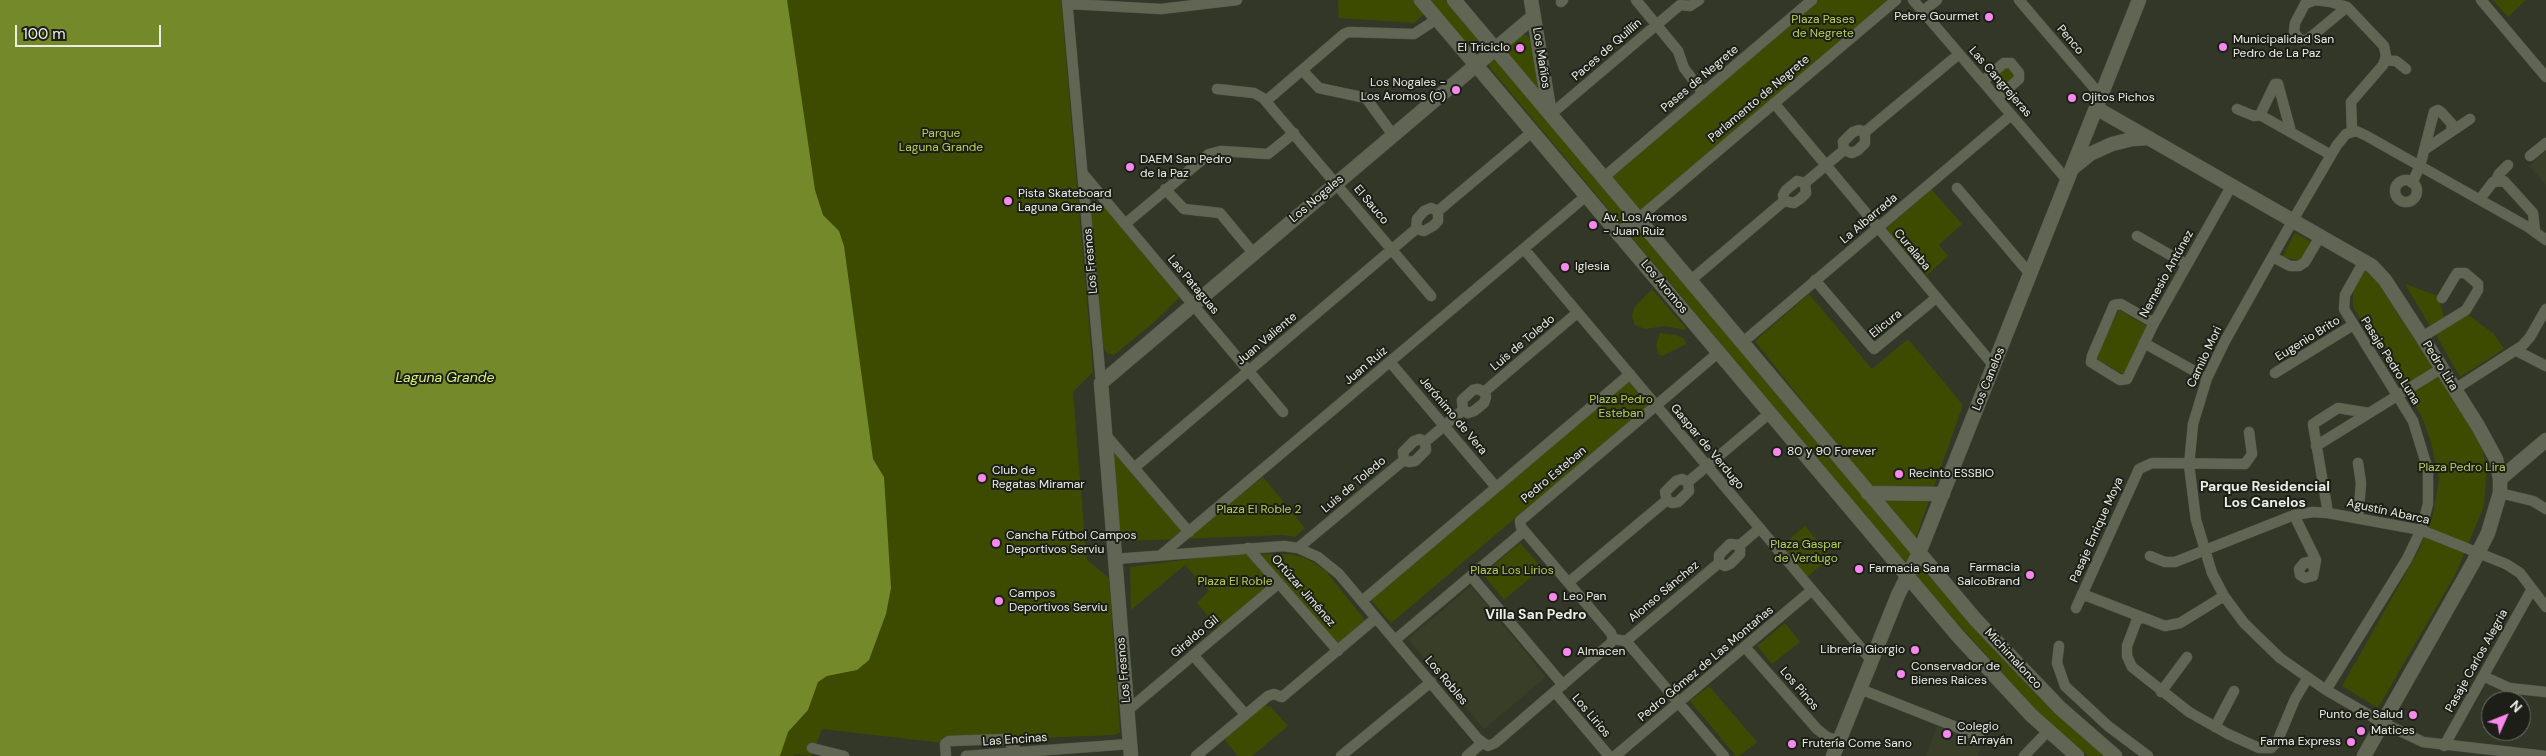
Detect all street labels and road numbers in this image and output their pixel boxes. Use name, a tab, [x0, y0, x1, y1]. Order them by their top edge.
street label: Paces de Quillín	[1569, 16, 1645, 84]
street label: Penco	[2053, 22, 2087, 58]
street label: Los Mañíos	[1529, 26, 1553, 90]
street label: Pases de Negrete	[1658, 42, 1742, 116]
street label: Las Cangrejeras	[1966, 44, 2034, 120]
street label: Parlamento de Negrete	[1706, 52, 1812, 146]
street label: Los Nogales	[1287, 172, 1347, 226]
street label: El Sauco	[1350, 182, 1392, 228]
street label: La Albarrada	[1837, 191, 1901, 247]
street label: Curalaba	[1891, 226, 1933, 274]
street label: Los Fresnos	[1081, 228, 1101, 294]
street label: Nemesio Antúnez	[2137, 228, 2197, 320]
street label: Las Pataguas	[1164, 253, 1222, 317]
street label: Los Aromos	[1637, 257, 1691, 317]
street label: Elicura	[1867, 307, 1905, 341]
street label: Juan Valiente	[1234, 310, 1300, 368]
street label: Luís de Toledo	[1488, 312, 1558, 374]
street label: Eugenio Brito	[2273, 313, 2343, 365]
street label: Pasaje Pedro Luna	[2357, 314, 2423, 408]
street label: Camilo Mori	[2184, 324, 2226, 390]
street label: Pedro Lira	[2419, 339, 2461, 393]
street label: Juan Ruiz	[1342, 344, 1390, 388]
street label: Los Canelos	[1970, 345, 2008, 413]
street label: Jerónimo de Vera	[1416, 374, 1490, 458]
street label: Gaspar de Verdugo	[1667, 401, 1747, 493]
street label: Pedro Esteban	[1519, 444, 1589, 506]
street label: Luis de Toledo	[1319, 454, 1389, 516]
street label: Pasaje Enrique Moya	[2067, 475, 2127, 585]
street label: Agustín Abarca	[2345, 496, 2431, 528]
street label: Ortúzar Jiménez	[1268, 552, 1338, 630]
street label: Alonso Sánchez	[1626, 558, 1702, 626]
street label: Pedro Gómez de Las Montañas	[1635, 603, 1777, 725]
street label: Pasaje Carlos Alegria	[2443, 607, 2511, 715]
street label: Giraldo Gil	[1168, 613, 1222, 661]
street label: Michimalonco	[1981, 626, 2045, 692]
street label: Los Fresnos	[1114, 637, 1134, 703]
street label: Los Robles	[1421, 654, 1471, 708]
street label: Los Pinos	[1776, 665, 1822, 713]
street label: Los Lirios	[1569, 691, 1613, 741]
street label: Las Encinas	[982, 731, 1048, 749]

